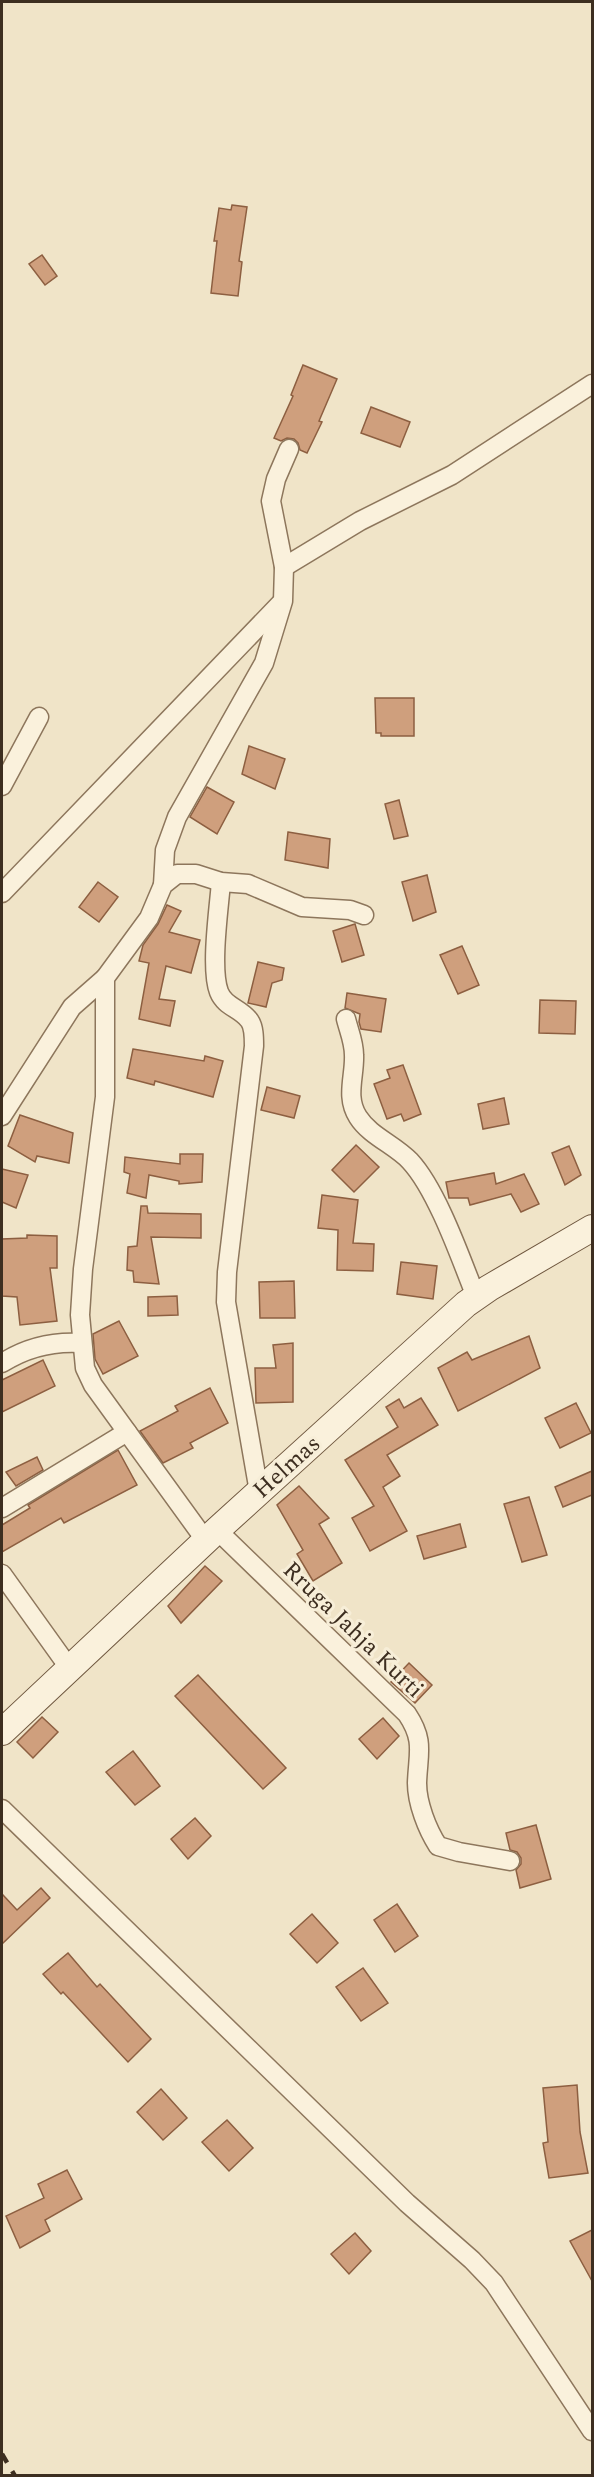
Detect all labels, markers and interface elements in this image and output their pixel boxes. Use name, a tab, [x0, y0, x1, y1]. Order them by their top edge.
street label: Helmas	[245, 1427, 329, 1507]
street label: Rruga Jahja Kurti	[274, 1553, 432, 1707]

